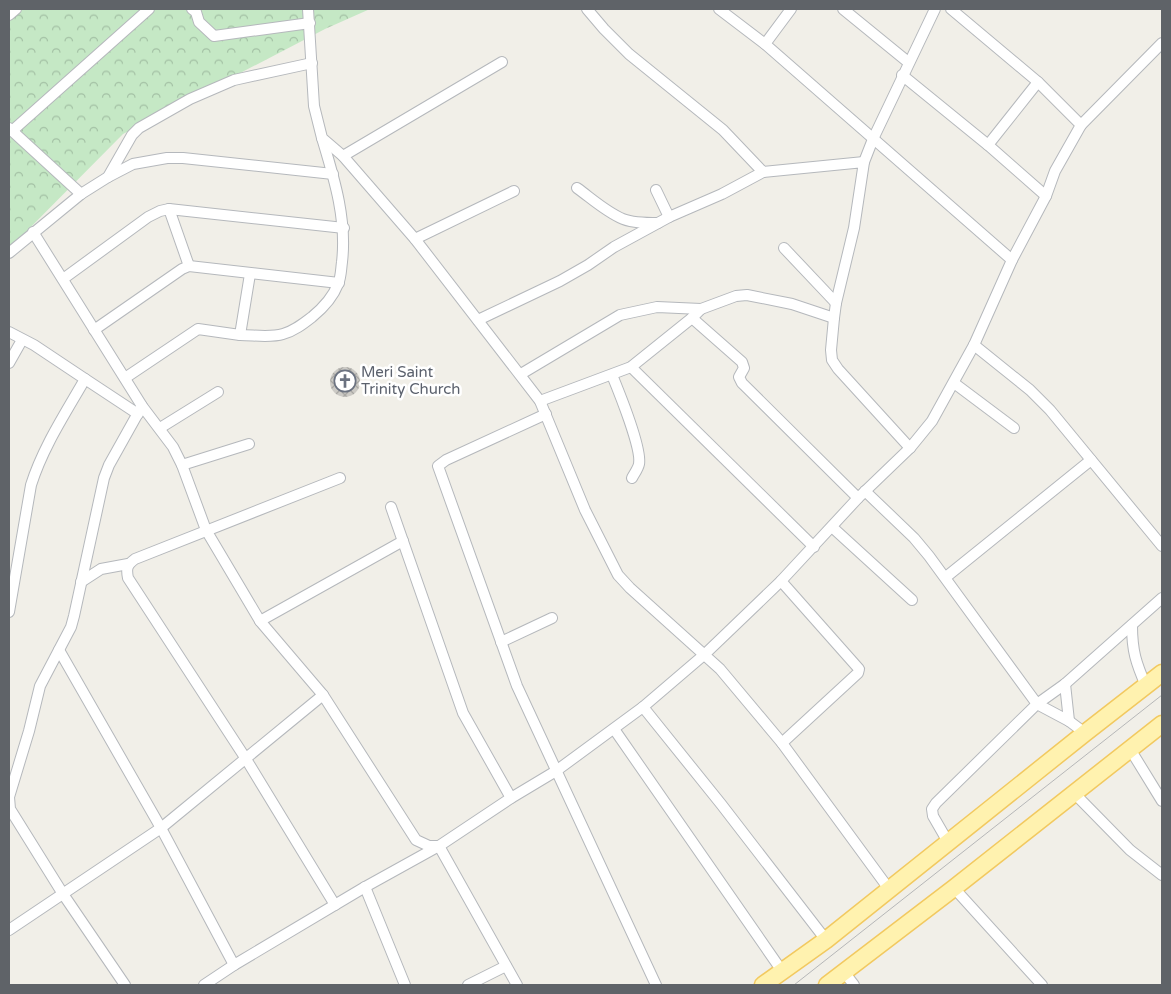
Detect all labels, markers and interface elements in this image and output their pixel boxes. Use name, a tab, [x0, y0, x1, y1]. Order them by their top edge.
place label: Meri Saint Trinity Church	[361, 363, 460, 398]
church icon: Meri Saint Trinity Church	[333, 369, 357, 393]

